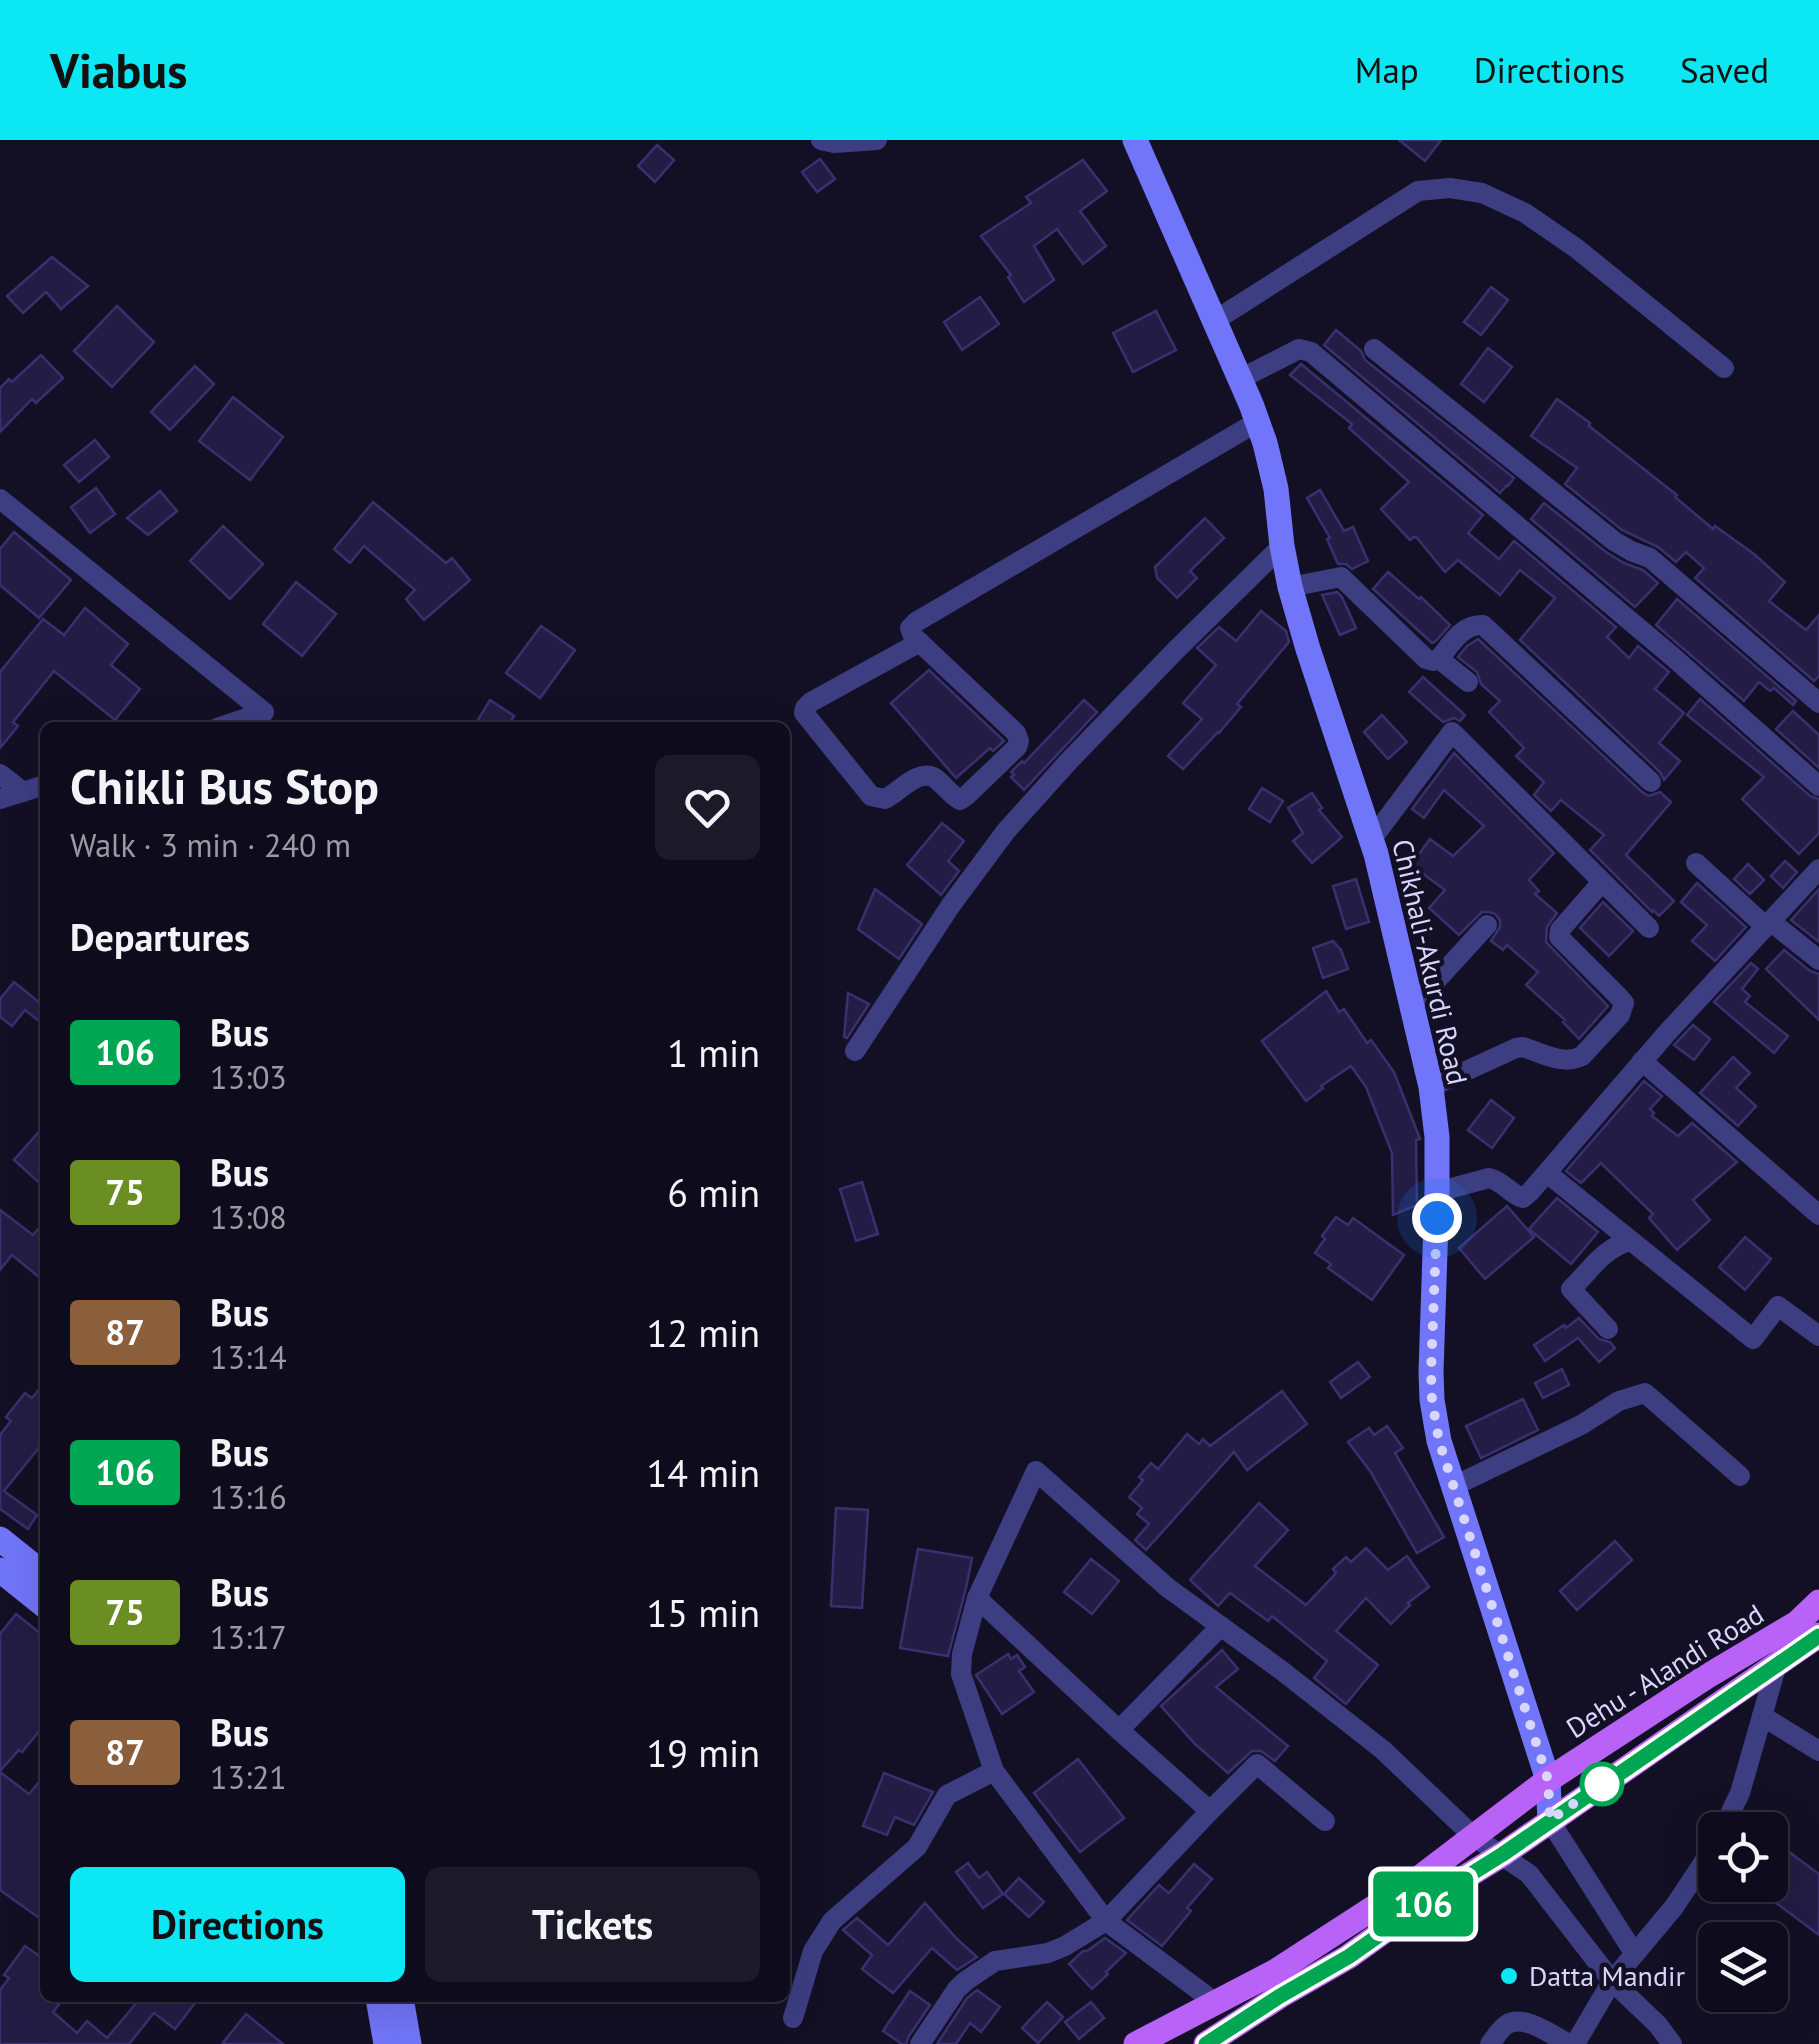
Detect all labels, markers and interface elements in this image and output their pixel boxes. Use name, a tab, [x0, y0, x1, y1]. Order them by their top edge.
text: Viabus	[50, 39, 187, 101]
text: Map	[1355, 47, 1419, 93]
text: Directions	[1474, 47, 1625, 93]
text: Saved	[1680, 47, 1769, 93]
text: Chikli Bus Stop	[70, 755, 379, 817]
button: heart	[655, 755, 760, 860]
text: Walk · 3 min · 240 m	[70, 824, 351, 866]
street label: Chikhali-Akurdi Road	[1384, 835, 1477, 1088]
text: Departures	[70, 912, 250, 961]
text: Bus	[210, 1007, 269, 1056]
text: 1 min	[667, 1028, 760, 1077]
text: 106	[95, 1029, 155, 1075]
text: 13:03	[210, 1056, 287, 1098]
text: Bus	[210, 1147, 269, 1196]
text: 6 min	[667, 1168, 760, 1217]
text: 75	[105, 1169, 145, 1215]
your location	[1412, 1193, 1462, 1243]
text: 13:08	[210, 1196, 287, 1238]
text: Bus	[210, 1287, 269, 1336]
text: 12 min	[647, 1308, 760, 1357]
text: 87	[105, 1309, 145, 1355]
text: 13:14	[210, 1336, 287, 1378]
text: Bus	[210, 1427, 269, 1476]
text: 14 min	[647, 1448, 760, 1497]
text: 106	[95, 1449, 155, 1495]
text: 13:16	[210, 1476, 287, 1518]
text: Bus	[210, 1567, 269, 1616]
text: 15 min	[647, 1588, 760, 1637]
text: 75	[105, 1589, 145, 1635]
street label: Dehu - Alandi Road	[1559, 1595, 1770, 1746]
text: 13:17	[210, 1616, 287, 1658]
text: Bus	[210, 1707, 269, 1756]
text: 19 min	[647, 1728, 760, 1777]
text: 87	[105, 1729, 145, 1775]
text: 13:21	[210, 1756, 287, 1798]
unlabelled marker	[1581, 1763, 1623, 1805]
map controls	[1698, 1812, 1788, 2012]
button: locate	[1698, 1812, 1788, 1902]
button: Directions	[70, 1867, 405, 1982]
button: Tickets	[425, 1867, 760, 1982]
line badge: 106	[1366, 1872, 1480, 1936]
text: 106	[1393, 1881, 1453, 1927]
button: layers	[1698, 1922, 1788, 2012]
place label: Datta Mandir	[1529, 1957, 1685, 1994]
marker: Datta Mandir	[1498, 1965, 1520, 1987]

